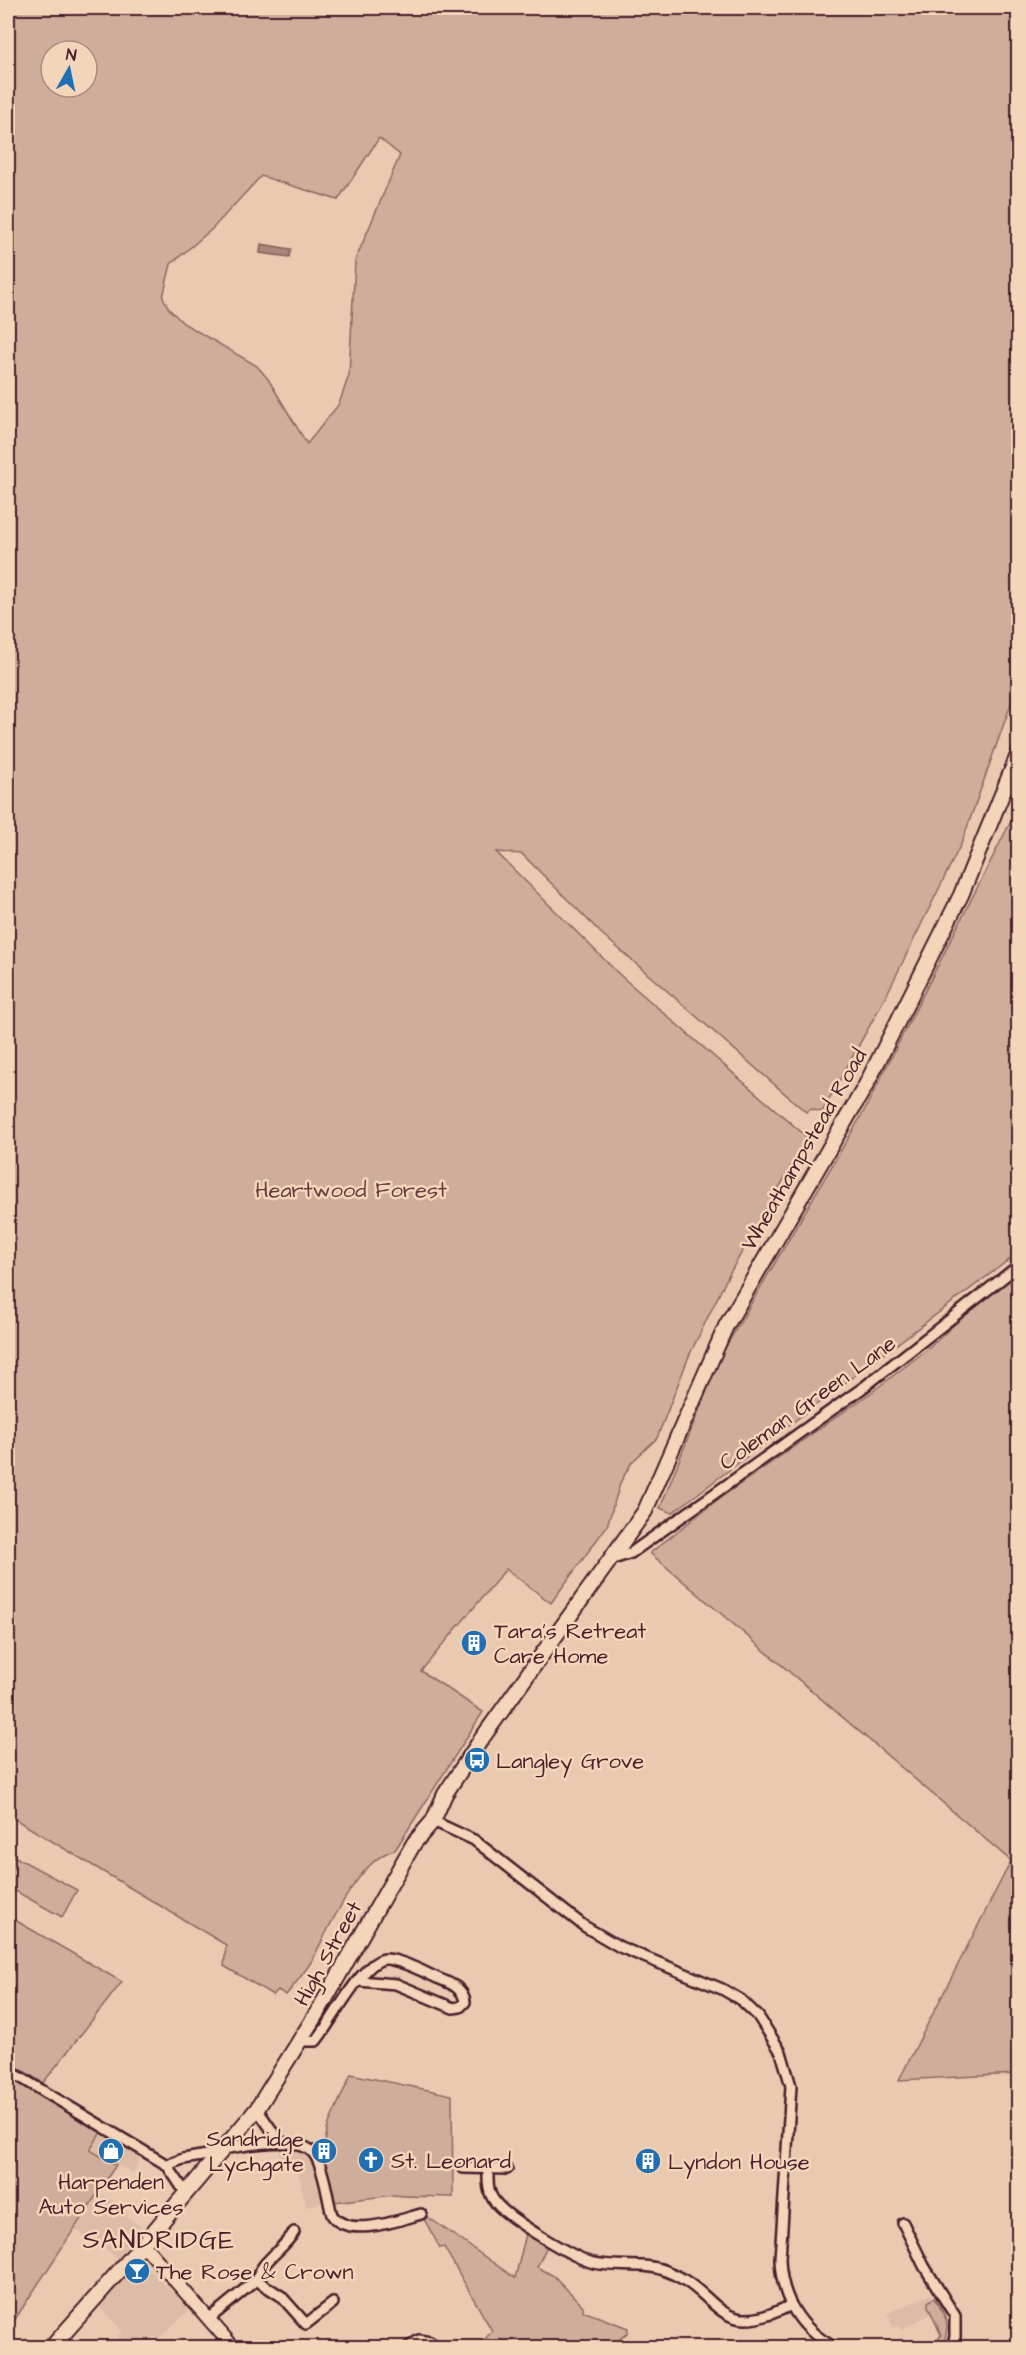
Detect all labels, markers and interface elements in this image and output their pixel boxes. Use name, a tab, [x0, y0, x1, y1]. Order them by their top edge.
north arrow	[39, 39, 99, 99]
text: N	[65, 44, 78, 67]
street label: Wheathampstead Road	[734, 1043, 875, 1257]
park label: Heartwood Forest	[255, 1175, 447, 1206]
street label: Coleman Green Lane	[713, 1328, 903, 1478]
place label: Tara's Retreat Care Home	[494, 1616, 646, 1672]
building icon: Tara's Retreat Care Home	[459, 1628, 489, 1658]
bus stop icon: Langley Grove	[462, 1745, 492, 1775]
place label: Langley Grove	[496, 1746, 644, 1778]
street label: High Street	[287, 1896, 371, 2012]
place label: Sandridge Lychgate	[206, 2124, 304, 2181]
shop icon: Harpenden Auto Services	[96, 2136, 126, 2166]
building icon: Sandridge Lychgate	[309, 2136, 339, 2166]
church icon: St. Leonard	[356, 2145, 386, 2175]
place label: St. Leonard	[391, 2146, 511, 2177]
building icon: Lyndon House	[633, 2146, 663, 2176]
place label: Lyndon House	[668, 2147, 810, 2179]
place label: Harpenden Auto Services	[38, 2167, 184, 2223]
district label: SANDRIDGE	[83, 2222, 235, 2258]
bar icon: The Rose & Crown	[122, 2256, 152, 2286]
place label: The Rose & Crown	[156, 2257, 354, 2288]

